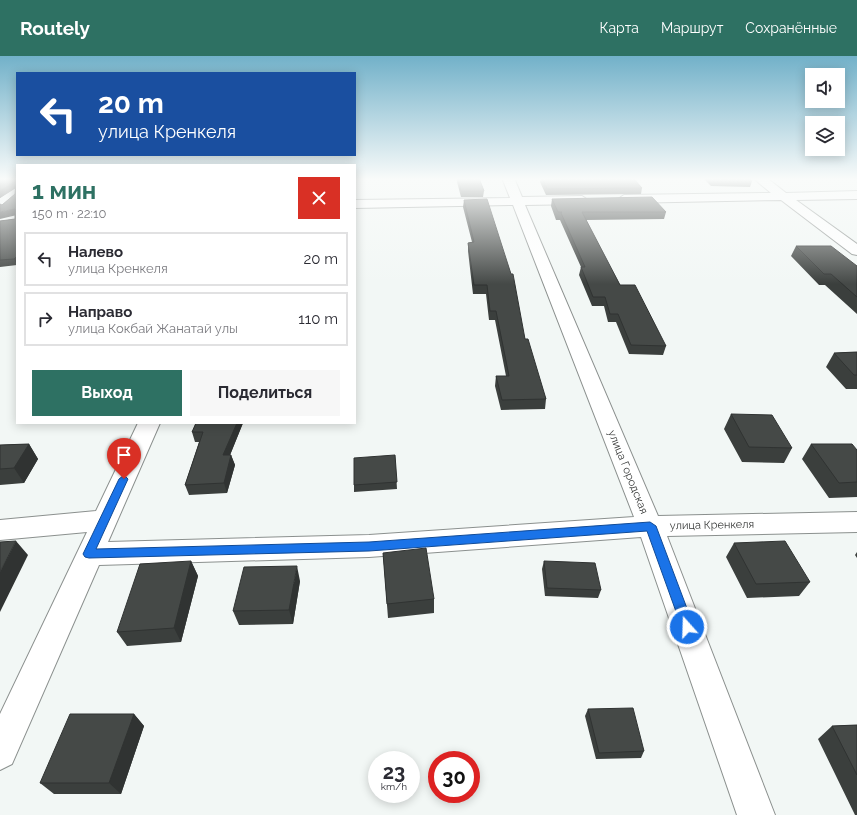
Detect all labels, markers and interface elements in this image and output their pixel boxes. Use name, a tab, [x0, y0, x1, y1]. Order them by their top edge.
text: Routely	[20, 17, 90, 39]
text: Карта	[600, 20, 639, 36]
text: Маршрут	[661, 20, 723, 36]
text: Сохранённые	[745, 20, 837, 36]
map controls	[805, 68, 845, 156]
button: sound	[805, 68, 845, 108]
text: 20 m	[98, 87, 164, 120]
icon: left	[32, 88, 84, 140]
button: layers	[805, 116, 845, 156]
text: улица Кренкеля	[98, 121, 236, 142]
text: 1 мин	[32, 176, 96, 205]
button: close	[298, 177, 340, 219]
text: 150 m · 22:10	[32, 206, 106, 221]
text: Налево	[68, 243, 123, 261]
icon: left	[34, 248, 56, 270]
text: 20 m	[303, 250, 338, 268]
text: улица Кренкеля	[68, 261, 168, 276]
text: Направо	[68, 303, 132, 321]
icon: right	[34, 308, 56, 330]
text: 110 m	[298, 310, 338, 328]
text: улица Кокбай Жанатай улы	[68, 321, 238, 336]
button: Выход	[32, 370, 182, 416]
button: Поделиться	[190, 370, 340, 416]
street label: улица Городская	[605, 428, 651, 516]
pin	[107, 438, 141, 479]
icon: arrive	[113, 444, 135, 466]
street label: улица Кренкеля	[670, 518, 754, 532]
position arrow	[666, 606, 708, 648]
speed limit sign: 30	[428, 751, 480, 803]
text: 23	[383, 760, 405, 784]
text: km/h	[381, 781, 407, 792]

